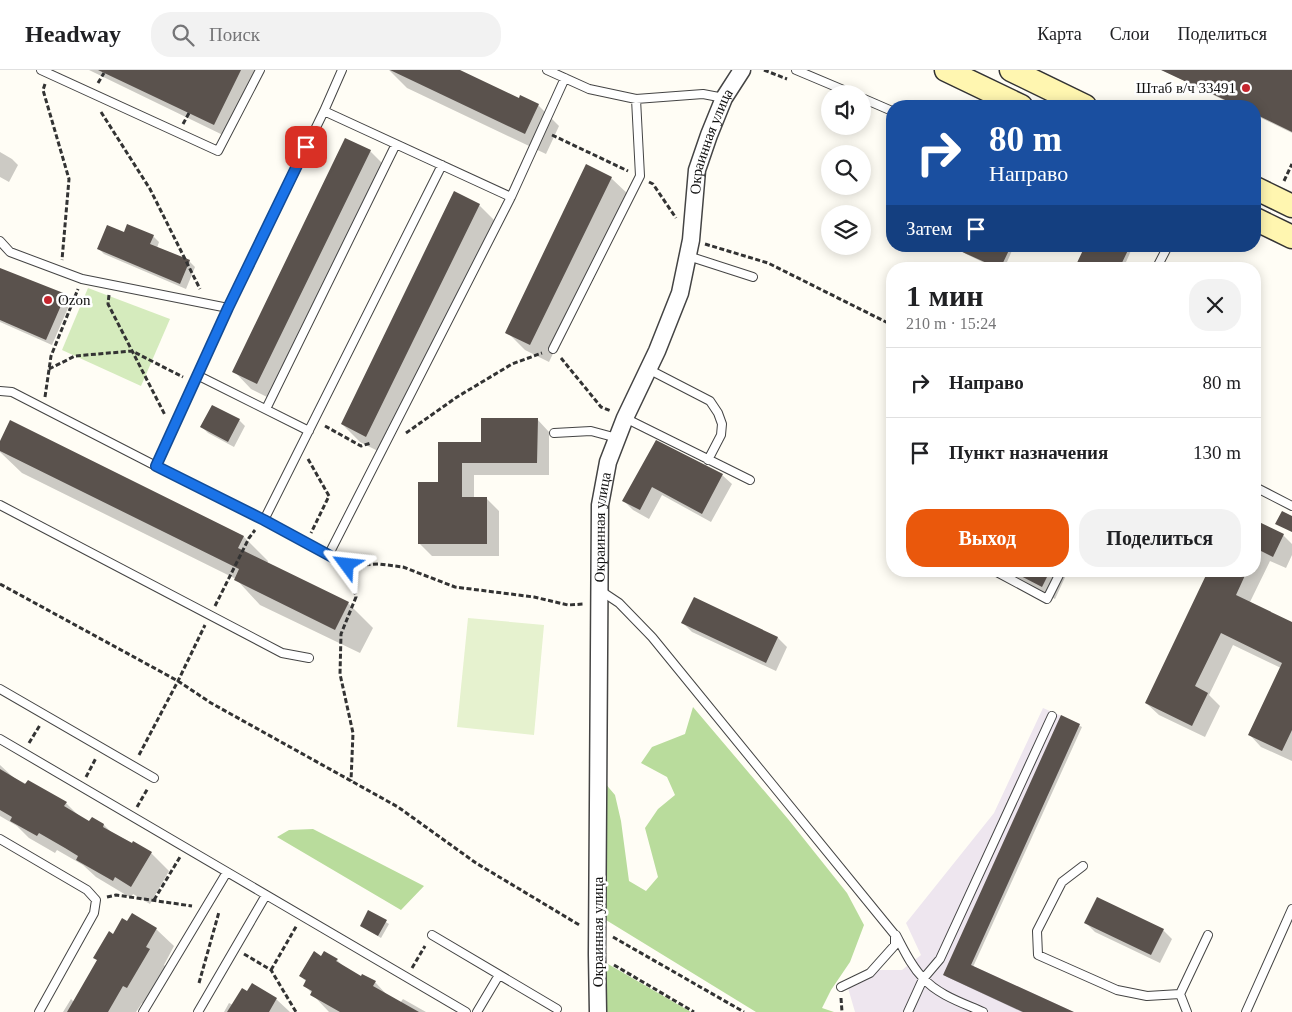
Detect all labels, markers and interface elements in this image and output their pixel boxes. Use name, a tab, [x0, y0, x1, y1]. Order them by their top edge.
search box	[151, 12, 501, 57]
text: Headway	[25, 21, 121, 47]
icon: search	[169, 21, 197, 49]
text: Поиск	[209, 24, 260, 45]
text: Карта	[1037, 24, 1082, 44]
text: Слои	[1110, 24, 1149, 44]
text: Поделиться	[1177, 24, 1267, 44]
place label: Штаб в/ч 33491	[1136, 80, 1236, 96]
marker: Штаб в/ч 33491	[1240, 82, 1252, 94]
street label: Окраинная улица	[687, 85, 736, 195]
map controls	[821, 85, 871, 255]
button: sound	[821, 85, 871, 135]
icon: right	[906, 120, 971, 185]
text: 80 m	[989, 120, 1062, 159]
pin	[285, 126, 327, 168]
icon: arrive	[292, 133, 320, 161]
button: search	[821, 145, 871, 195]
text: Направо	[989, 161, 1068, 186]
button: layers	[821, 205, 871, 255]
icon: arrive	[962, 215, 990, 243]
text: Затем	[906, 218, 952, 239]
text: 1 мин	[906, 279, 984, 312]
button: close	[1189, 279, 1241, 331]
place label: Ozon	[58, 292, 91, 308]
marker: Ozon	[42, 294, 54, 306]
text: 210 m · 15:24	[906, 315, 996, 332]
icon: right	[906, 369, 934, 397]
text: Направо	[949, 372, 1024, 393]
text: 80 m	[1202, 372, 1241, 393]
icon: arrive	[906, 439, 934, 467]
text: Пункт назначения	[949, 442, 1108, 463]
text: 130 m	[1193, 442, 1241, 463]
street label: Окраинная улица	[591, 470, 614, 582]
button: Выход	[906, 509, 1069, 567]
button: Поделиться	[1079, 509, 1241, 567]
position arrow	[320, 538, 372, 590]
street label: Окраинная улица	[590, 876, 606, 987]

